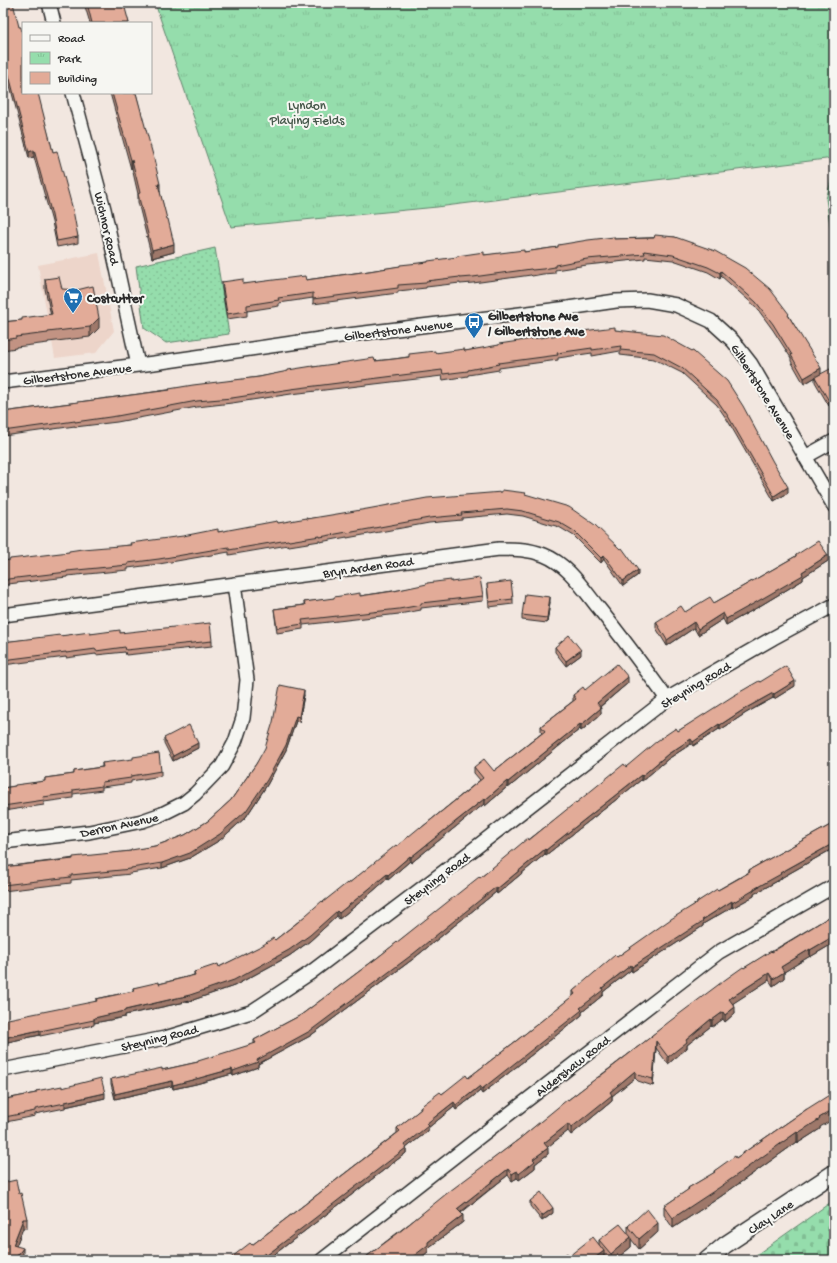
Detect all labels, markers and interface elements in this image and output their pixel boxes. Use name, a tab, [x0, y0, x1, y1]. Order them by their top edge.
legend	[22, 22, 152, 94]
text: Road	[58, 33, 85, 47]
text: Park	[57, 53, 83, 67]
text: Building	[57, 73, 97, 87]
park label: Lyndon Playing Fields	[269, 99, 345, 129]
street label: Wichnor Road	[90, 191, 122, 268]
supermarket icon: Costcutter	[62, 286, 84, 314]
place label: Costcutter	[86, 292, 145, 307]
place label: Gilbertstone Ave / Gilbertstone Ave	[487, 310, 586, 340]
bus stop icon: Gilbertstone Ave / Gilbertstone Ave	[463, 311, 485, 339]
street label: Gilbertstone Avenue	[343, 317, 454, 346]
street label: Gilbertstone Avenue	[727, 342, 797, 443]
street label: Gilbertstone Avenue	[22, 361, 133, 390]
street label: Bryn Arden Road	[321, 555, 416, 582]
street label: Steyning Road	[659, 659, 735, 713]
street label: Derron Avenue	[78, 811, 160, 842]
street label: Steyning Road	[402, 850, 474, 910]
street label: Steyning Road	[120, 1022, 201, 1056]
street label: Aldershaw Road	[533, 1033, 615, 1101]
street label: Clay Lane	[746, 1197, 797, 1239]

